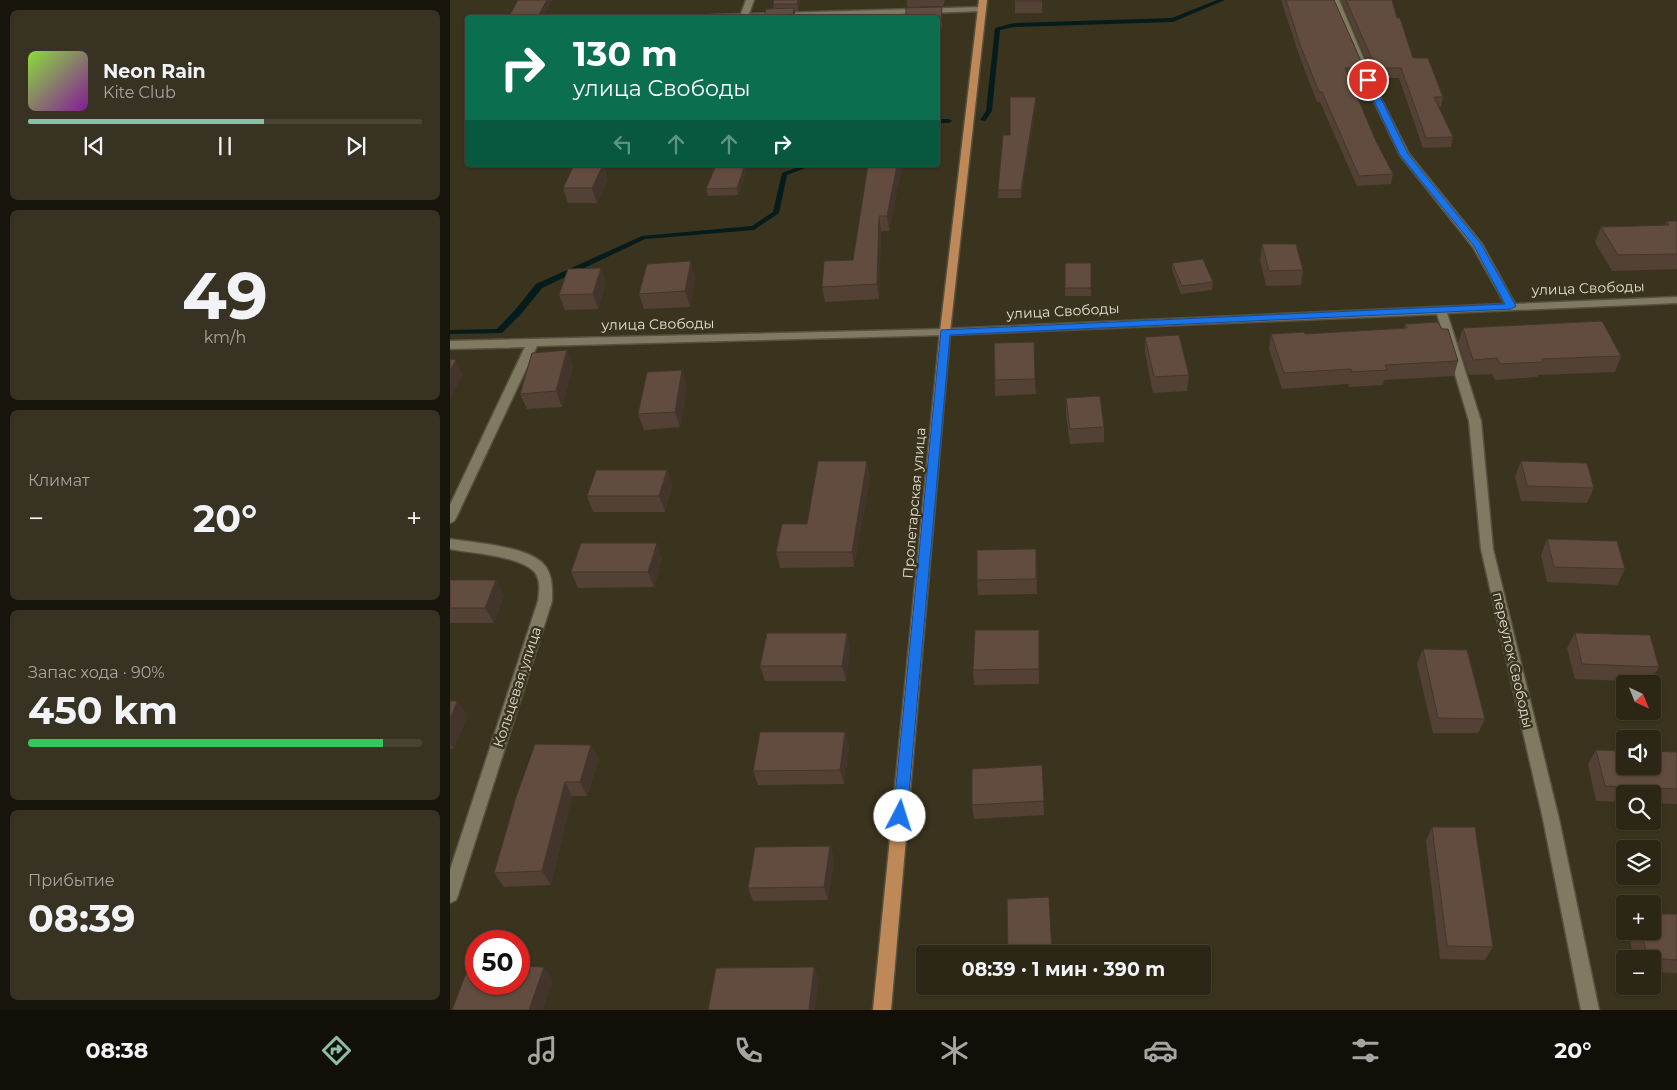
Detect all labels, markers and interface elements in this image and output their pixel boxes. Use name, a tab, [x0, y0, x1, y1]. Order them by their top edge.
text: 130 m	[573, 32, 678, 75]
icon: right	[490, 35, 555, 100]
pin	[1347, 59, 1389, 101]
text: Neon Rain	[103, 60, 206, 83]
icon: arrive	[1354, 66, 1382, 94]
text: улица Свободы	[573, 75, 751, 102]
text: Kite Club	[103, 83, 176, 102]
icon: left	[609, 130, 637, 158]
icon: ahead	[662, 130, 690, 158]
icon: ahead	[715, 130, 743, 158]
icon: right	[768, 130, 796, 158]
icon: previous	[80, 132, 108, 160]
icon: pause	[211, 132, 239, 160]
icon: next	[342, 132, 370, 160]
text: 49	[182, 256, 268, 335]
street label: улица Свободы	[1530, 277, 1645, 299]
street label: улица Свободы	[1005, 299, 1120, 323]
street label: улица Свободы	[600, 314, 715, 334]
text: km/h	[204, 328, 246, 347]
street label: Пролетарская улица	[898, 427, 930, 579]
text: Климат	[28, 471, 90, 490]
text: 20°	[193, 495, 257, 542]
text: −	[28, 501, 44, 535]
text: +	[406, 501, 422, 535]
street label: переулок Свободы	[1489, 590, 1537, 730]
street label: Кольцевая улица	[489, 624, 545, 750]
text: Запас хода · 90%	[28, 663, 165, 682]
north arrow	[1616, 675, 1661, 720]
map controls	[1616, 675, 1661, 995]
text: 450 km	[28, 687, 178, 734]
button: sound	[1616, 730, 1661, 775]
button: search	[1616, 785, 1661, 830]
position arrow	[873, 789, 925, 841]
button: layers	[1616, 840, 1661, 885]
text: Прибытие	[28, 871, 115, 890]
text: 08:39	[28, 895, 136, 942]
button: +	[1616, 895, 1661, 940]
speed limit sign: 50	[465, 930, 530, 995]
button: −	[1616, 950, 1661, 995]
text: 08:39 · 1 мин · 390 m	[962, 958, 1165, 981]
icon: directions	[319, 1033, 354, 1068]
icon: music	[525, 1033, 560, 1068]
icon: phone	[731, 1033, 766, 1068]
icon: climate	[937, 1033, 972, 1068]
icon: car	[1143, 1033, 1178, 1068]
icon: filters	[1348, 1033, 1383, 1068]
text: 08:38	[85, 1037, 148, 1064]
text: 20°	[1554, 1037, 1591, 1064]

